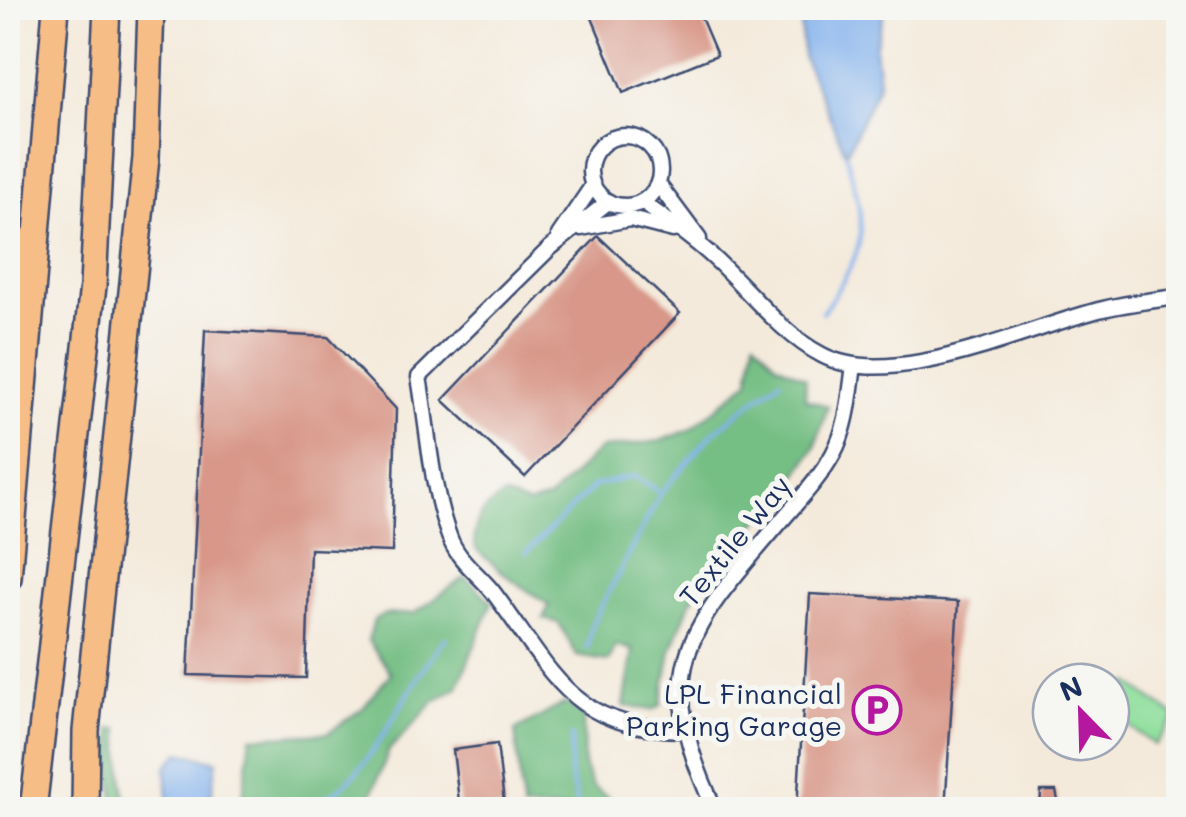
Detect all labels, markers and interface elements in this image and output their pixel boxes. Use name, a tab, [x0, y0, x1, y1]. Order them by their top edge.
street label: Textile Way	[671, 468, 798, 613]
north arrow	[1031, 662, 1131, 762]
text: N	[1054, 667, 1088, 709]
place label: LPL Financial Parking Garage	[626, 675, 842, 743]
parking icon: LPL Financial Parking Garage	[851, 684, 903, 736]

